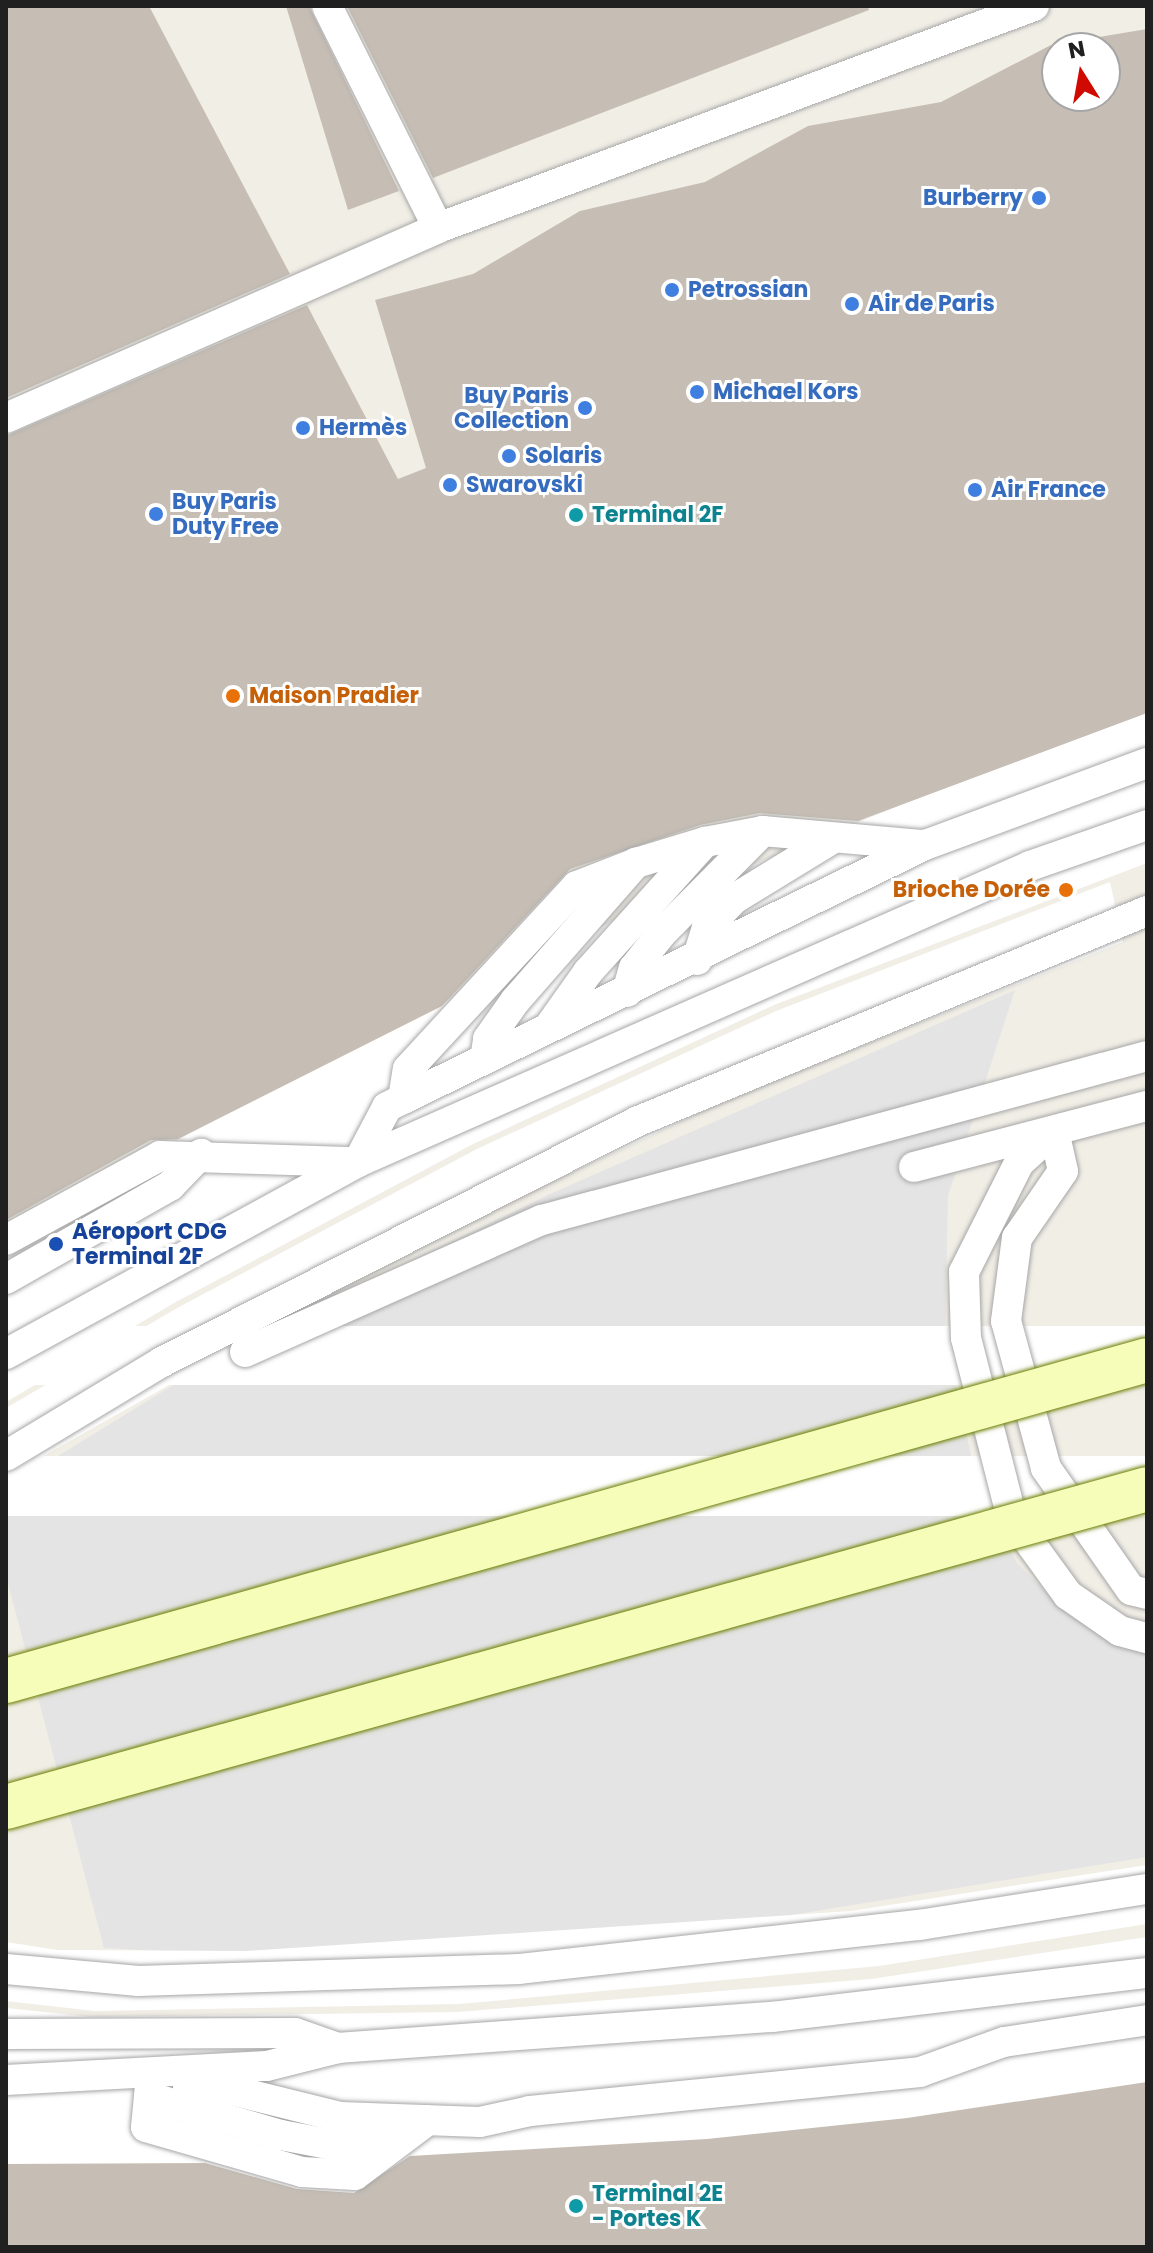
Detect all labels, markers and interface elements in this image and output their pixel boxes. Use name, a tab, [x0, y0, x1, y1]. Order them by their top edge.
north arrow	[1041, 32, 1121, 112]
text: N	[1066, 33, 1088, 67]
place label: Burberry	[923, 185, 1023, 211]
marker: Burberry	[1030, 189, 1048, 207]
place label: Petrossian	[688, 277, 808, 303]
marker: Petrossian	[663, 281, 681, 299]
place label: Air de Paris	[868, 291, 995, 317]
marker: Air de Paris	[843, 295, 861, 313]
place label: Michael Kors	[713, 379, 859, 405]
place label: Buy Paris Collection	[454, 382, 569, 434]
marker: Michael Kors	[688, 383, 706, 401]
marker: Buy Paris Collection	[576, 399, 594, 417]
place label: Hermès	[319, 415, 407, 441]
marker: Hermès	[294, 419, 312, 437]
place label: Solaris	[525, 443, 602, 469]
marker: Solaris	[500, 447, 518, 465]
place label: Swarovski	[466, 472, 583, 498]
marker: Swarovski	[441, 476, 459, 494]
place label: Air France	[991, 477, 1106, 503]
marker: Air France	[966, 481, 984, 499]
place label: Buy Paris Duty Free	[172, 488, 279, 540]
place label: Terminal 2F	[592, 502, 723, 528]
marker: Buy Paris Duty Free	[147, 505, 165, 523]
marker: Terminal 2F	[567, 506, 585, 524]
place label: Maison Pradier	[249, 683, 419, 709]
marker: Maison Pradier	[224, 687, 242, 705]
place label: Brioche Dorée	[893, 877, 1050, 903]
marker: Brioche Dorée	[1057, 881, 1075, 899]
place label: Aéroport CDG Terminal 2F	[72, 1218, 227, 1270]
marker: Aéroport CDG Terminal 2F	[47, 1235, 65, 1253]
place label: Terminal 2E - Portes K	[592, 2180, 723, 2232]
marker: Terminal 2E - Portes K	[567, 2197, 585, 2215]

